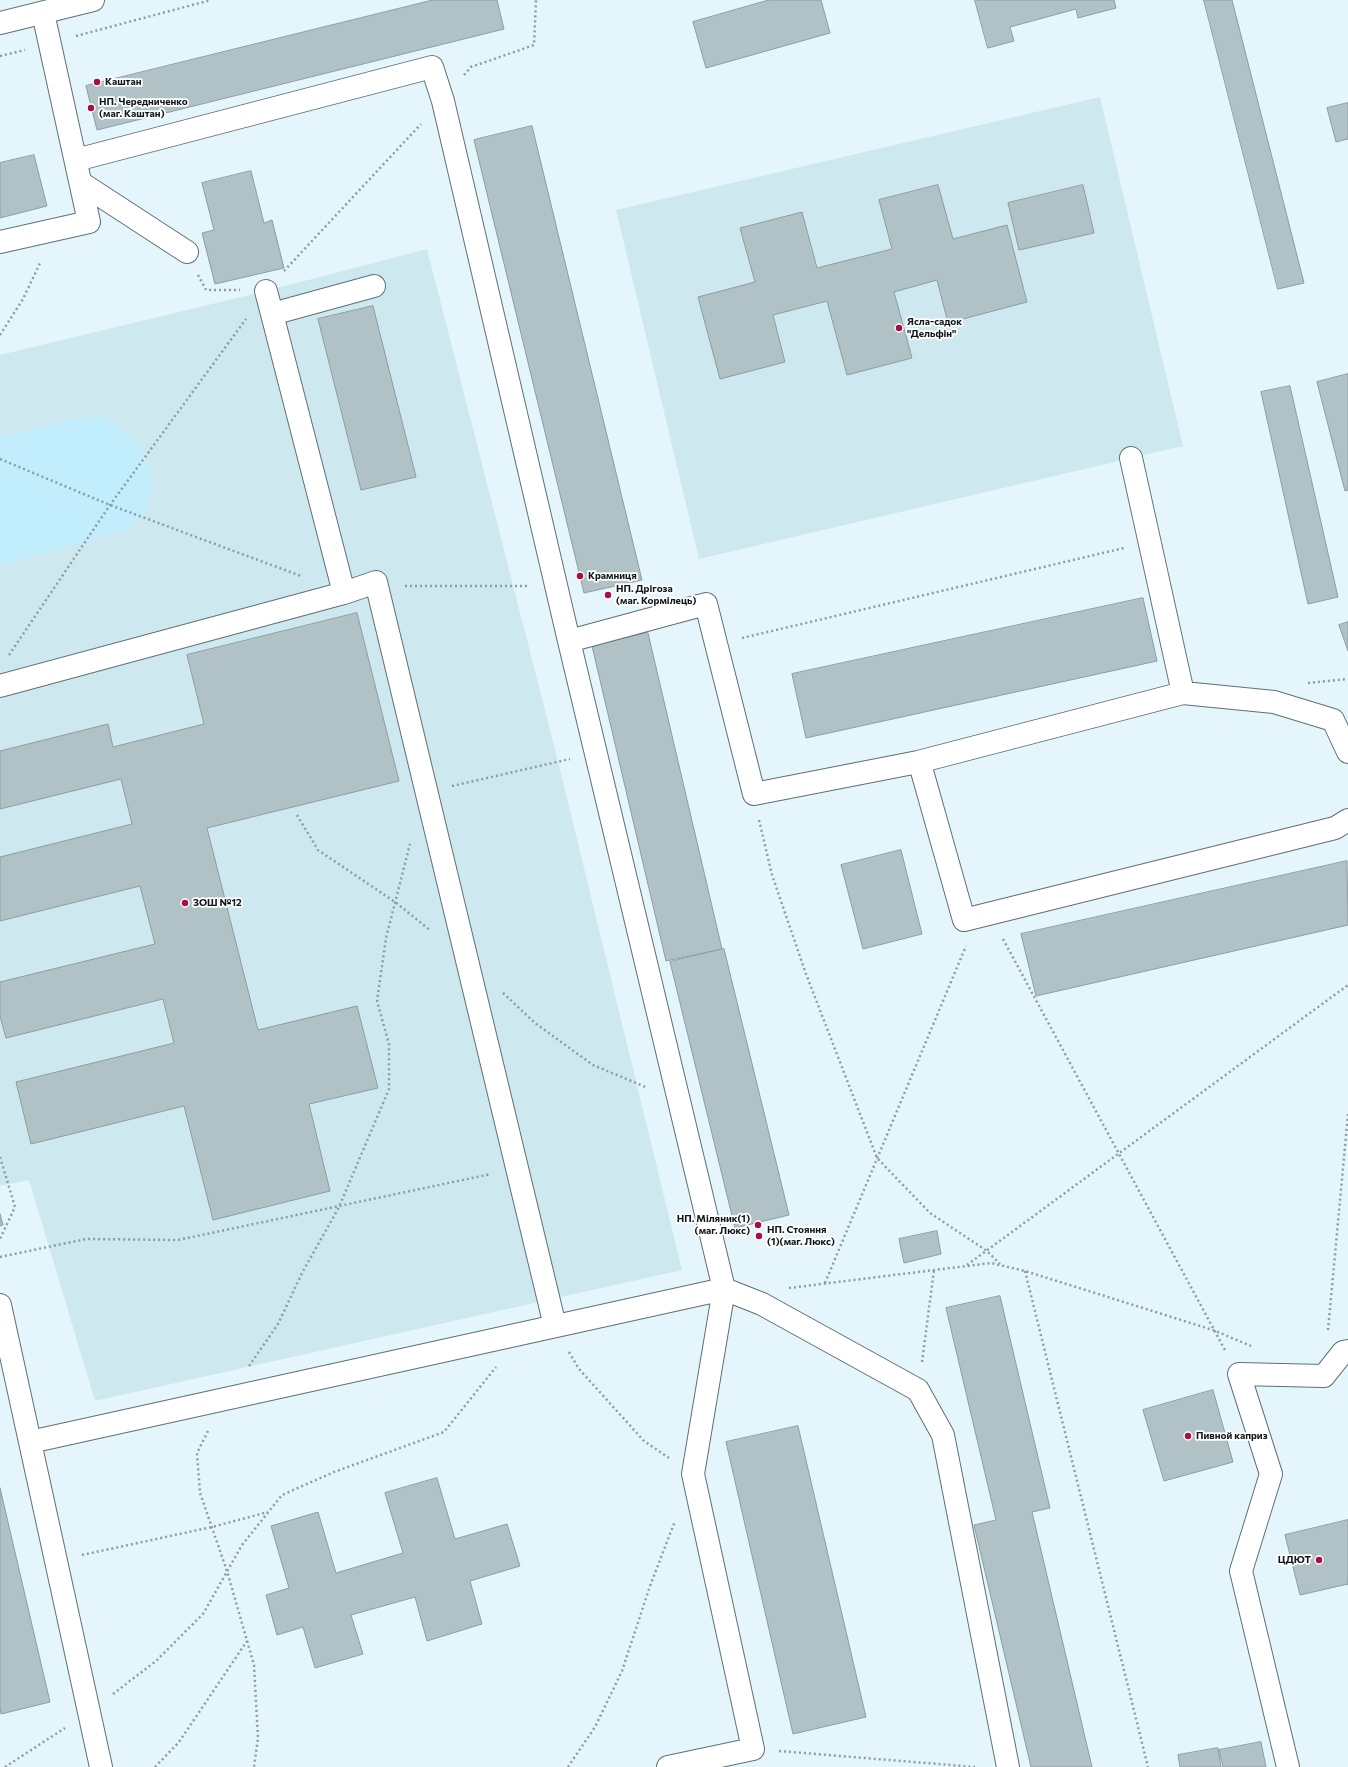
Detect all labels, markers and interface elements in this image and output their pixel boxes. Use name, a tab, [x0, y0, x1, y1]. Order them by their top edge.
place label: Каштан	[105, 76, 141, 88]
marker: Каштан	[92, 77, 102, 87]
place label: НП. Чередниченко (маг. Каштан)	[99, 96, 188, 120]
marker: НП. Чередниченко (маг. Каштан)	[86, 103, 96, 113]
place label: Ясла-садок "Дельфін"	[907, 316, 962, 340]
marker: Ясла-садок "Дельфін"	[894, 323, 904, 333]
place label: Крамниця	[588, 570, 637, 582]
marker: Крамниця	[575, 571, 585, 581]
place label: НП. Дрігоза (маг. Кормілець)	[616, 583, 696, 606]
marker: НП. Дрігоза (маг. Кормілець)	[603, 590, 613, 600]
place label: ЗОШ №12	[193, 897, 242, 909]
marker: ЗОШ №12	[180, 898, 190, 908]
place label: НП. Міляник(1) (маг. Люкс)	[677, 1213, 750, 1236]
marker: НП. Міляник(1) (маг. Люкс)	[753, 1220, 763, 1230]
place label: НП. Стояння (1)(маг. Люкс)	[767, 1224, 835, 1248]
marker: НП. Стояння (1)(маг. Люкс)	[754, 1231, 764, 1241]
place label: Пивной каприз	[1196, 1430, 1268, 1442]
marker: Пивной каприз	[1183, 1431, 1193, 1441]
place label: ЦДЮТ	[1278, 1554, 1311, 1566]
marker: ЦДЮТ	[1314, 1555, 1324, 1565]

